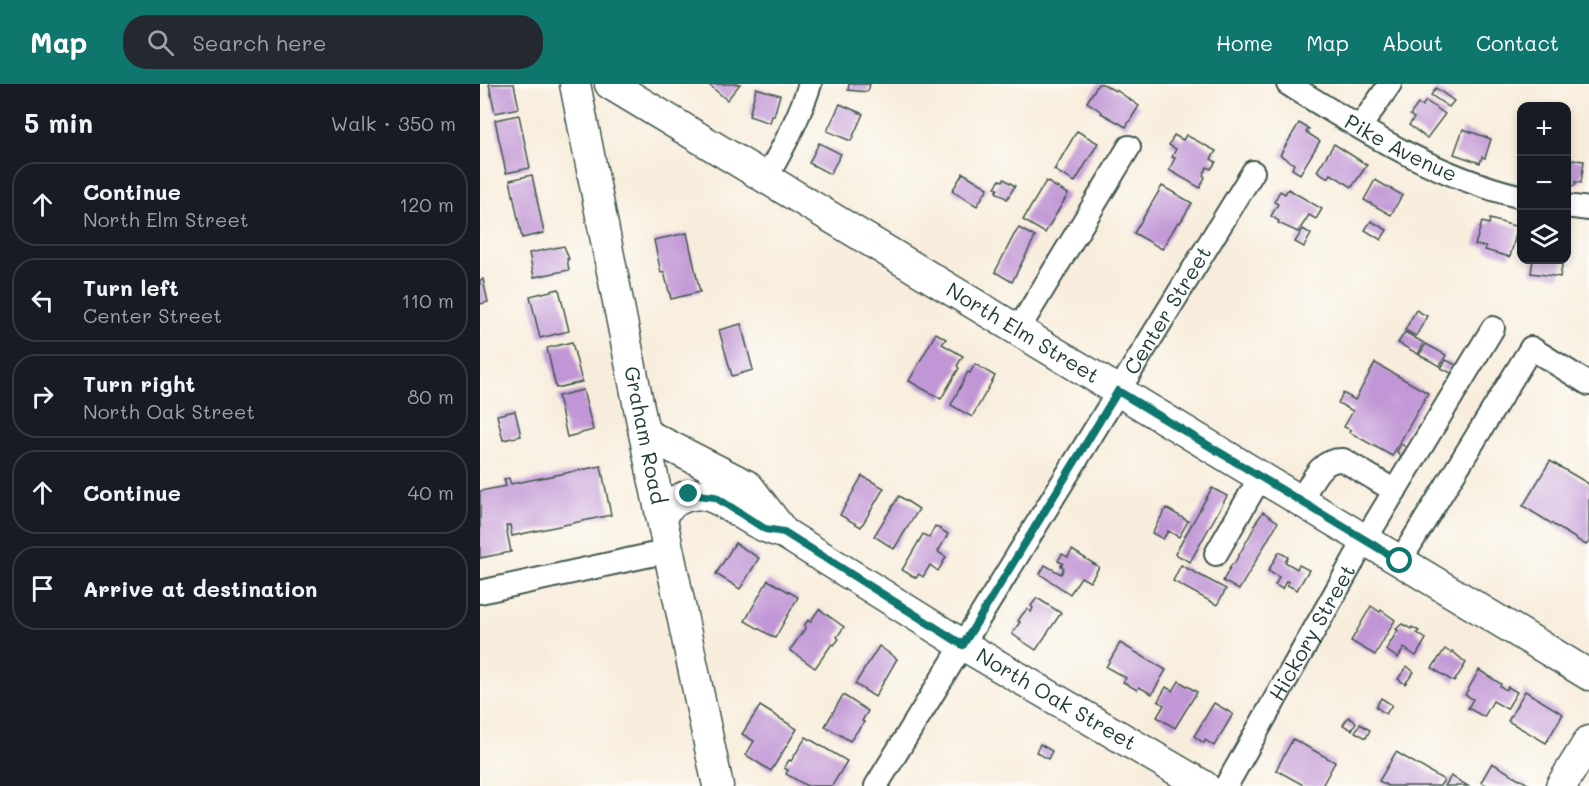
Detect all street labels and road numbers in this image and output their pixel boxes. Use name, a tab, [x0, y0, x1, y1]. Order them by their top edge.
street label: Pike Avenue	[1340, 107, 1461, 187]
street label: Center Street	[1117, 240, 1216, 379]
street label: North Elm Street	[942, 275, 1105, 388]
street label: Graham Road	[619, 364, 673, 506]
street label: Hickory Street	[1262, 559, 1361, 705]
street label: North Oak Street	[972, 641, 1142, 756]

